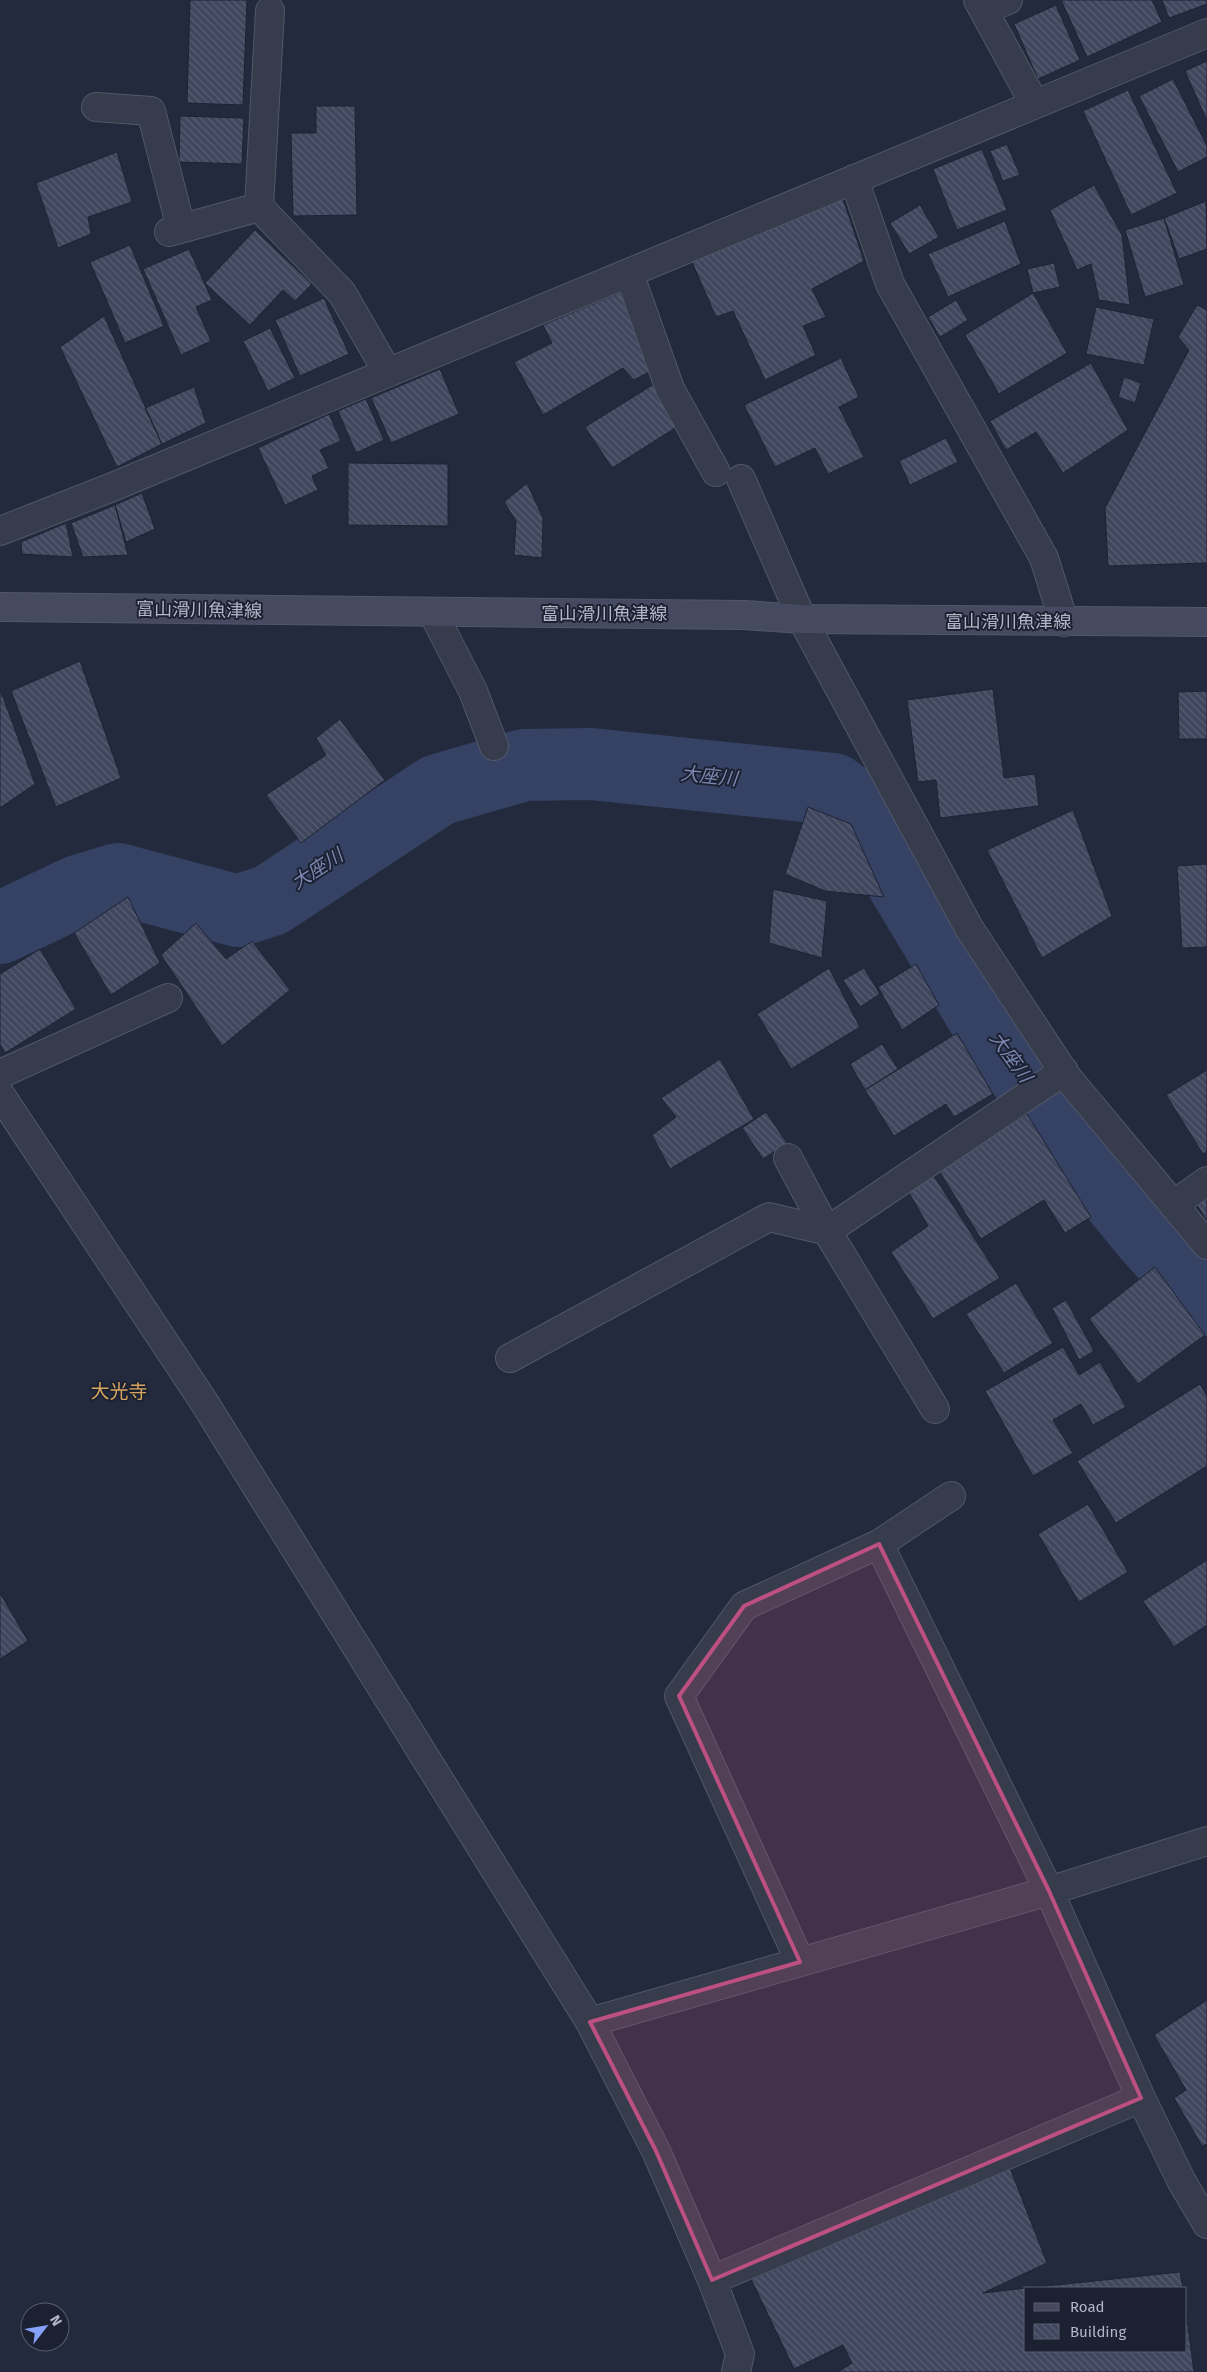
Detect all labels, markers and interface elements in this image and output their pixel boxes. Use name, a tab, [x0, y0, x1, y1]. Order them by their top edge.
street label: 富山滑川魚津線	[136, 598, 262, 622]
street label: 富山滑川魚津線	[541, 603, 667, 625]
street label: 富山滑川魚津線	[945, 611, 1071, 633]
water label: 大座川	[679, 762, 741, 791]
water label: 大座川	[287, 843, 349, 894]
water label: 大座川	[985, 1027, 1038, 1088]
district label: 大光寺	[90, 1380, 148, 1403]
legend	[1024, 2287, 1187, 2352]
text: Road	[1070, 2298, 1105, 2316]
north arrow	[20, 2302, 70, 2352]
text: N	[46, 2312, 65, 2329]
text: Building	[1070, 2323, 1126, 2341]

